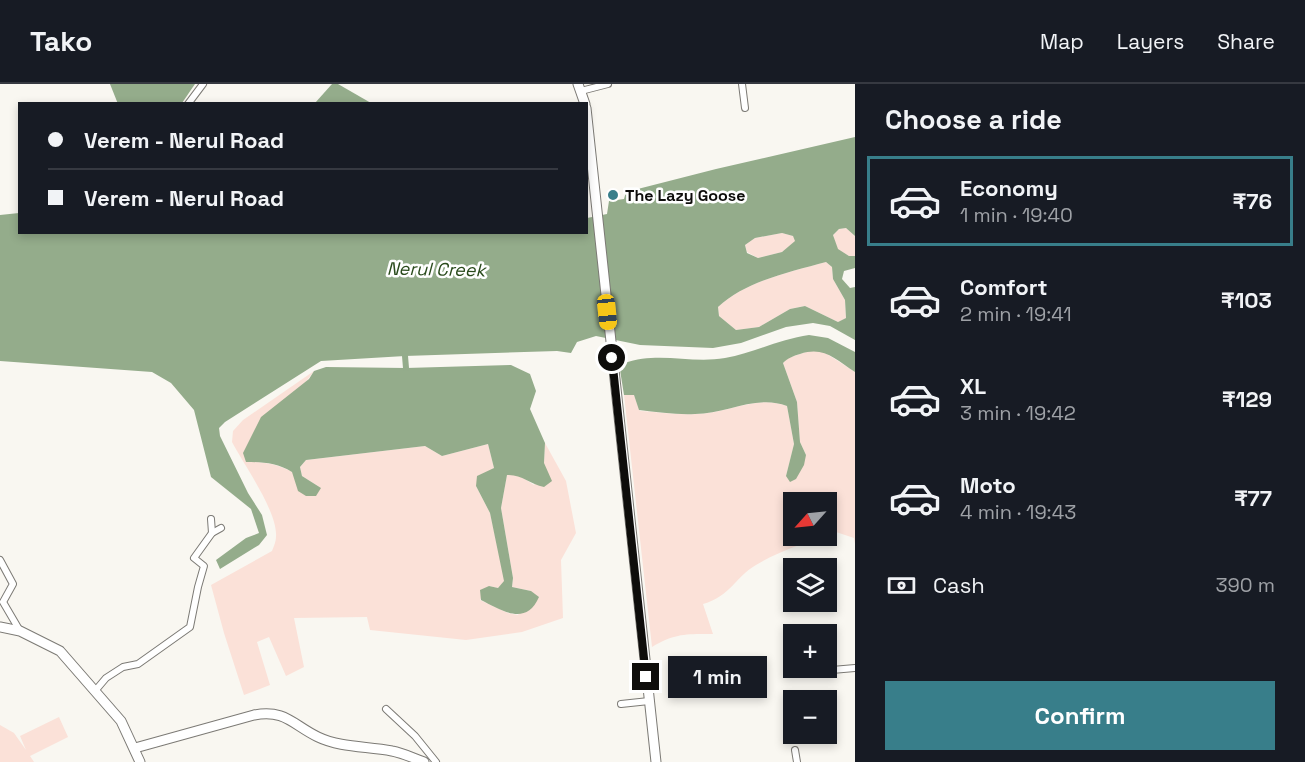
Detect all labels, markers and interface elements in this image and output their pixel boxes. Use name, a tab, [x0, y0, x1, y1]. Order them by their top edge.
text: Tako	[30, 23, 92, 59]
text: Map	[1040, 28, 1084, 55]
text: Layers	[1117, 28, 1184, 55]
text: Share	[1217, 28, 1275, 55]
text: Choose a ride	[885, 102, 1062, 137]
text: Verem - Nerul Road	[84, 126, 284, 154]
icon: car	[888, 174, 942, 228]
text: Economy	[960, 174, 1058, 202]
text: Verem - Nerul Road	[84, 184, 284, 212]
place label: The Lazy Goose	[625, 185, 745, 206]
text: ₹76	[1233, 187, 1272, 215]
marker: The Lazy Goose	[606, 188, 620, 202]
text: 1 min · 19:40	[960, 202, 1073, 228]
water label: Nerul Creek	[387, 257, 488, 281]
icon: car	[888, 273, 942, 327]
text: Comfort	[960, 273, 1048, 301]
text: ₹103	[1221, 286, 1272, 314]
car	[596, 293, 618, 331]
text: 2 min · 19:41	[960, 301, 1072, 327]
route start	[598, 344, 625, 371]
icon: car	[888, 372, 942, 426]
text: XL	[960, 372, 986, 400]
text: ₹129	[1222, 385, 1272, 413]
text: 3 min · 19:42	[960, 400, 1076, 426]
icon: car	[888, 471, 942, 525]
text: Moto	[960, 471, 1016, 499]
text: ₹77	[1234, 484, 1272, 512]
north arrow	[783, 492, 837, 546]
map controls	[783, 492, 837, 744]
text: 4 min · 19:43	[960, 499, 1076, 525]
button: layers	[783, 558, 837, 612]
icon: cash	[885, 569, 918, 602]
text: Cash	[933, 571, 985, 599]
text: 390 m	[1216, 572, 1275, 598]
button: +	[783, 624, 837, 678]
callout: 1 min	[667, 656, 766, 698]
route end	[632, 663, 659, 690]
text: 1 min	[693, 664, 742, 690]
button: Confirm	[885, 681, 1275, 750]
button: −	[783, 690, 837, 744]

